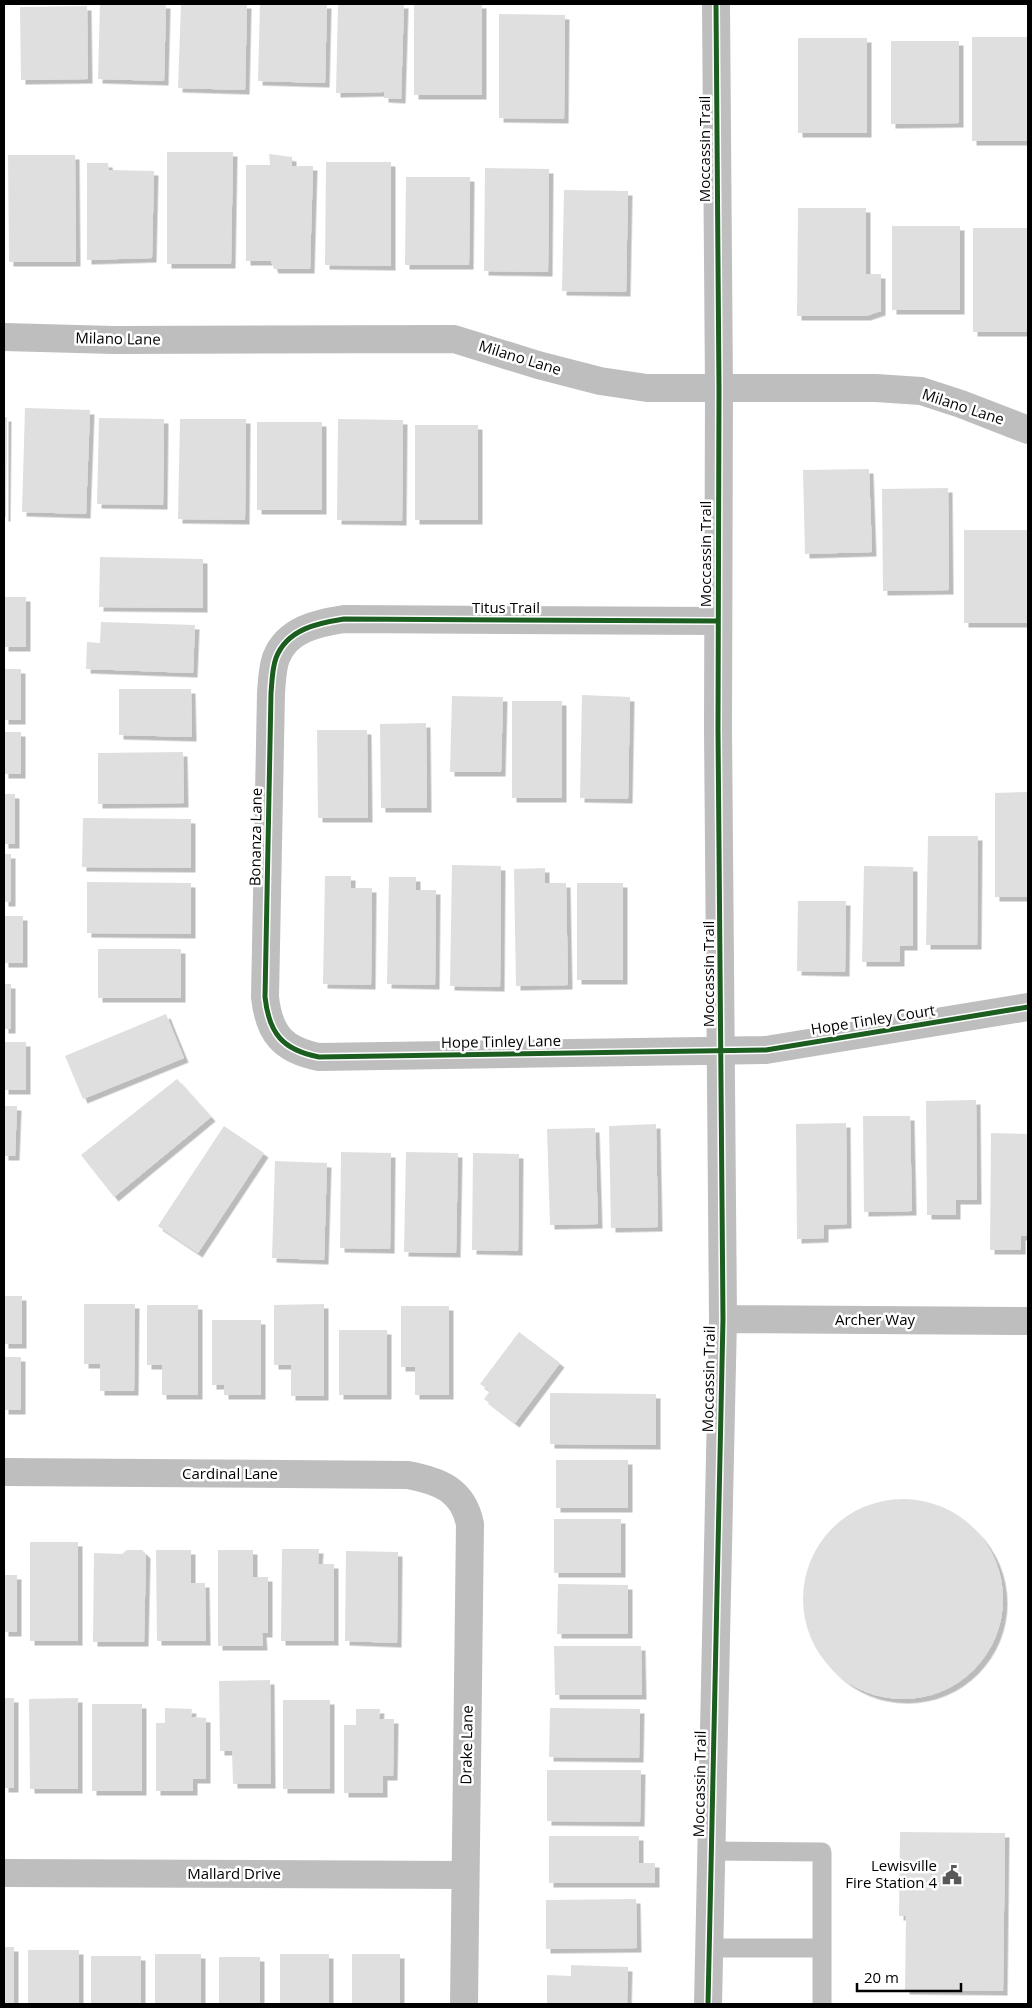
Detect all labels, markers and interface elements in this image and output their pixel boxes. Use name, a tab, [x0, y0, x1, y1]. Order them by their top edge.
street label: Moccassin Trail	[694, 96, 714, 202]
street label: Milano Lane	[75, 327, 161, 349]
street label: Milano Lane	[477, 335, 564, 379]
street label: Milano Lane	[920, 383, 1007, 429]
street label: Moccassin Trail	[695, 501, 715, 607]
street label: Titus Trail	[472, 597, 540, 617]
street label: Bonanza Lane	[244, 788, 266, 886]
street label: Moccassin Trail	[698, 921, 718, 1027]
street label: Hope Tinley Court	[809, 999, 936, 1039]
street label: Hope Tinley Lane	[441, 1030, 561, 1052]
street label: Archer Way	[835, 1309, 916, 1329]
street label: Moccassin Trail	[697, 1325, 719, 1433]
street label: Cardinal Lane	[182, 1463, 278, 1483]
street label: Drake Lane	[455, 1705, 477, 1785]
street label: Moccassin Trail	[688, 1730, 710, 1838]
place label: Lewisville Fire Station 4	[845, 1855, 937, 1892]
street label: Mallard Drive	[187, 1863, 281, 1883]
public building icon: Lewisville Fire Station 4	[941, 1864, 963, 1886]
scale bar	[857, 1960, 961, 1992]
text: 20 m	[864, 1967, 899, 1987]

